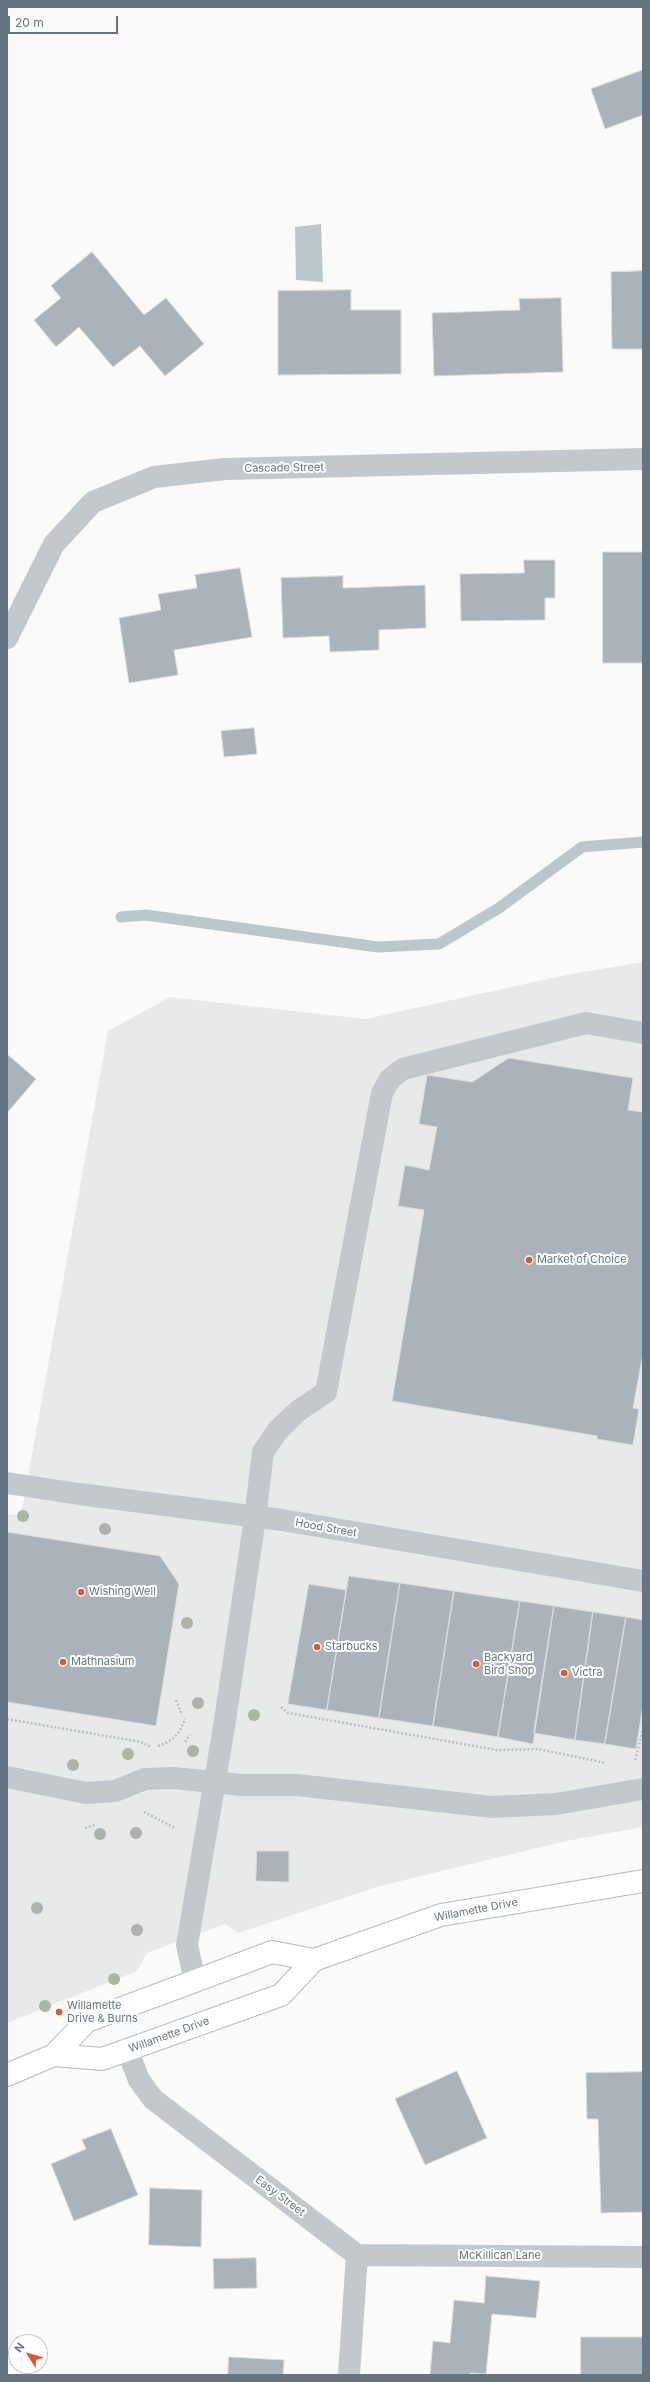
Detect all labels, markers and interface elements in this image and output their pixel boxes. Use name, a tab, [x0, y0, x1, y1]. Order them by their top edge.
scale bar	[10, 8, 120, 34]
text: 20 m	[15, 15, 44, 30]
street label: Cascade Street	[244, 461, 324, 475]
place label: Market of Choice	[537, 1253, 627, 1267]
marker: Market of Choice	[524, 1255, 534, 1265]
street label: Hood Street	[294, 1516, 358, 1540]
place label: Wishing Well	[89, 1585, 156, 1599]
marker: Wishing Well	[76, 1587, 86, 1597]
place label: Starbucks	[325, 1640, 378, 1654]
marker: Starbucks	[312, 1642, 322, 1652]
place label: Backyard Bird Shop	[484, 1651, 535, 1677]
place label: Mathnasium	[71, 1655, 135, 1669]
marker: Mathnasium	[58, 1657, 68, 1667]
marker: Backyard Bird Shop	[471, 1659, 481, 1669]
place label: Victra	[572, 1666, 602, 1680]
marker: Victra	[559, 1668, 569, 1678]
street label: Willamette Drive	[433, 1895, 519, 1925]
place label: Willamette Drive & Burns	[67, 1999, 138, 2025]
marker: Willamette Drive & Burns	[54, 2007, 64, 2017]
street label: Willamette Drive	[127, 2014, 211, 2056]
street label: Easy Street	[253, 2173, 307, 2219]
street label: McKillican Lane	[459, 2249, 541, 2263]
north arrow	[8, 2334, 48, 2374]
text: N	[11, 2340, 27, 2355]

